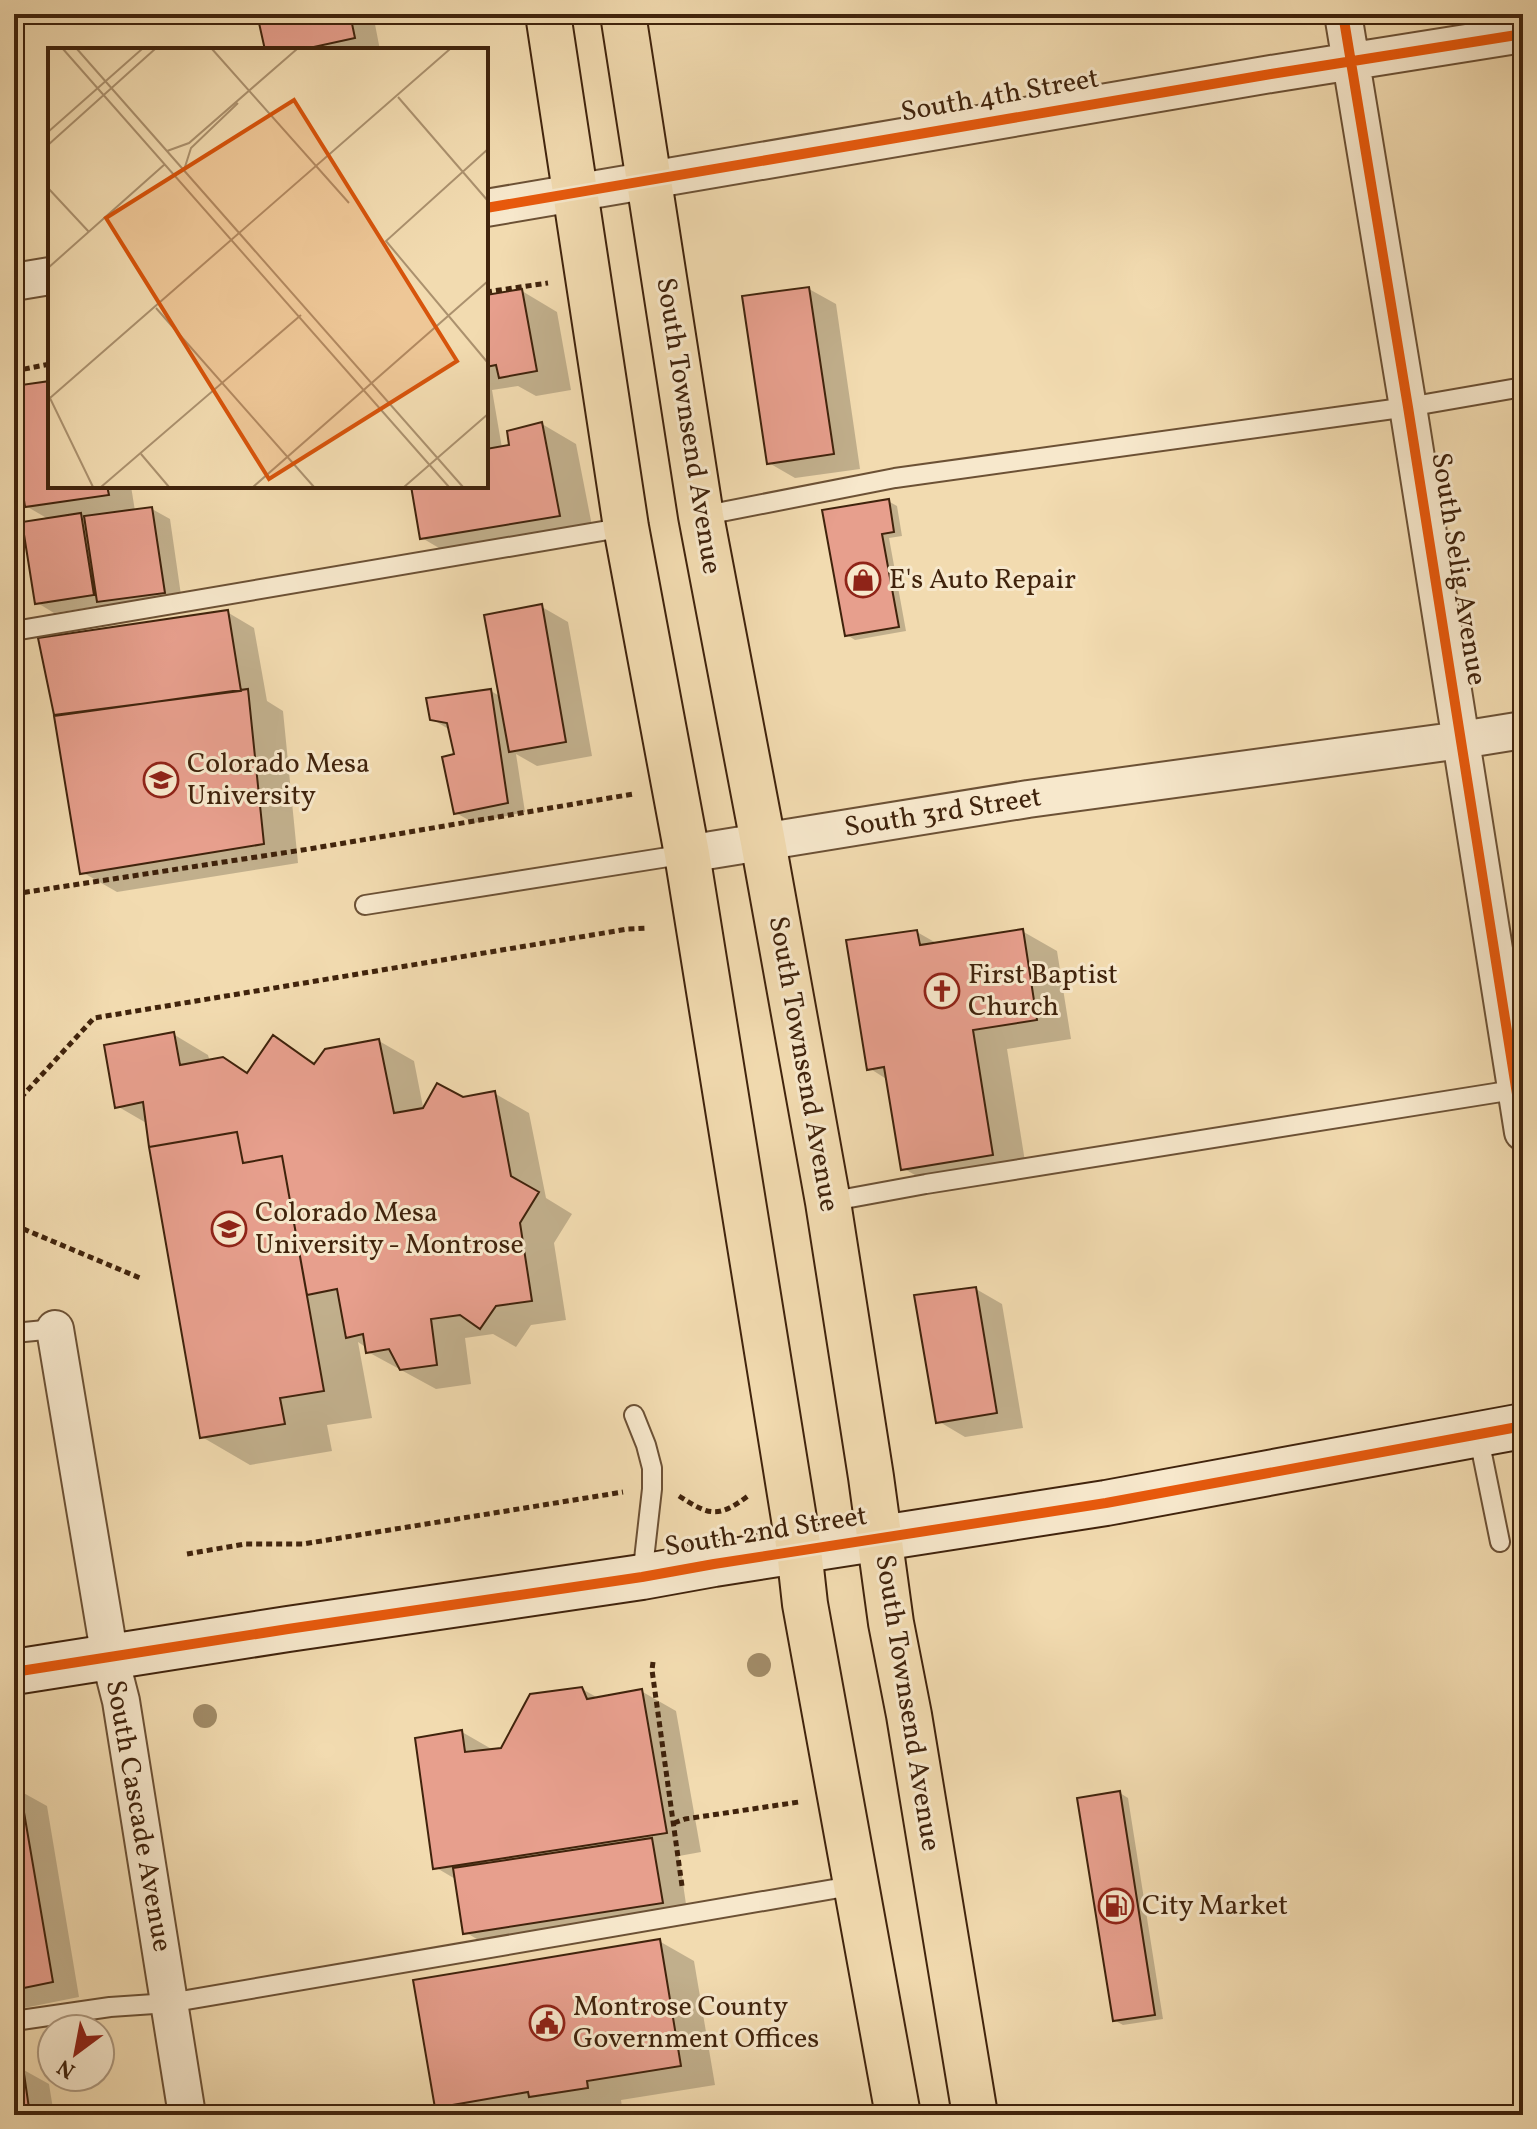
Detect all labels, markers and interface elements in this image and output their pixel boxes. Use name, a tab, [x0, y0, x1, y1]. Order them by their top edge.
inset map	[48, 48, 488, 488]
street label: South 4th Street	[898, 59, 1102, 133]
street label: South Townsend Avenue	[645, 275, 731, 577]
street label: South Selig Avenue	[1420, 450, 1496, 688]
shop icon: E's Auto Repair	[844, 561, 882, 599]
place label: E's Auto Repair	[889, 561, 1076, 600]
place label: Colorado Mesa University	[187, 745, 370, 816]
school or university icon: Colorado Mesa University	[142, 761, 180, 799]
street label: South 3rd Street	[842, 778, 1044, 848]
street label: South Townsend Avenue	[758, 913, 848, 1215]
place label: First Baptist Church	[968, 956, 1118, 1027]
church icon: First Baptist Church	[923, 972, 961, 1010]
place label: Colorado Mesa University - Montrose	[255, 1194, 524, 1265]
school or university icon: Colorado Mesa University - Montrose	[210, 1210, 248, 1248]
street label: South 2nd Street	[662, 1497, 870, 1567]
street label: South Townsend Avenue	[864, 1552, 950, 1854]
street label: South Cascade Avenue	[95, 1677, 181, 1955]
fuel station icon: City Market	[1097, 1887, 1135, 1925]
place label: City Market	[1142, 1887, 1288, 1926]
place label: Montrose County Government Offices	[573, 1988, 819, 2059]
public building icon: Montrose County Government Offices	[528, 2004, 566, 2042]
north arrow	[36, 2013, 116, 2093]
text: N	[52, 2050, 82, 2085]

